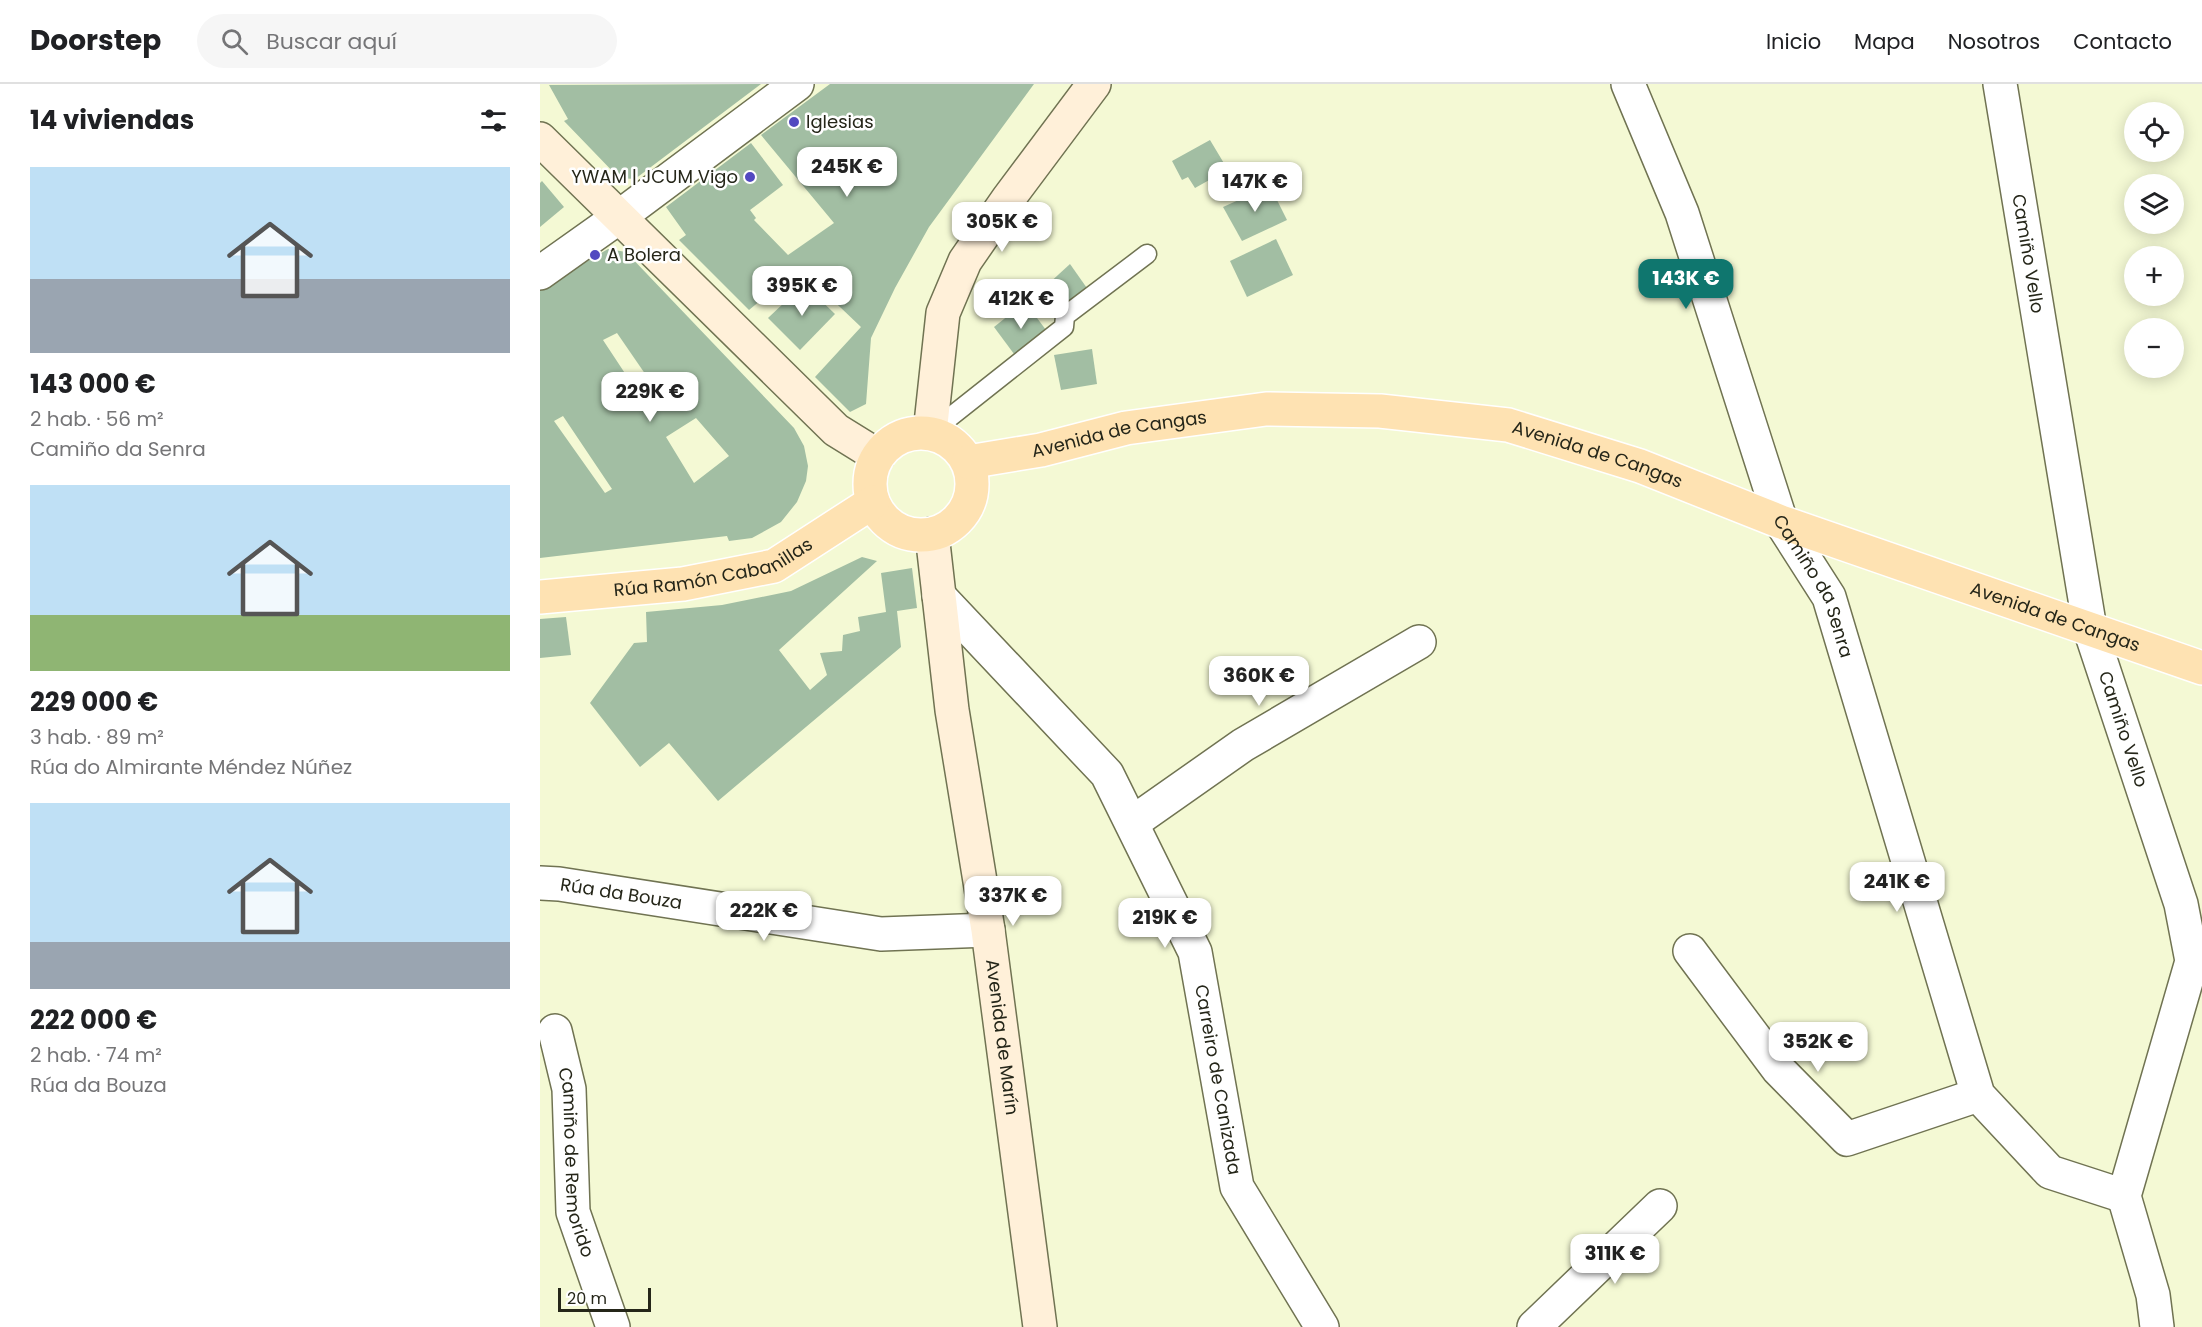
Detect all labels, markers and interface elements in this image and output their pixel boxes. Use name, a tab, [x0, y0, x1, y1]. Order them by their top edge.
search box	[197, 14, 617, 68]
text: Doorstep	[30, 21, 161, 60]
icon: search	[218, 25, 251, 58]
text: Buscar aquí	[266, 26, 397, 57]
text: Inicio	[1766, 27, 1821, 56]
text: Mapa	[1854, 27, 1915, 56]
text: Nosotros	[1948, 27, 2040, 56]
text: Contacto	[2073, 27, 2172, 56]
text: 14 viviendas	[30, 102, 194, 138]
map controls	[2124, 102, 2184, 378]
button: locate	[2124, 102, 2184, 162]
icon: filters	[477, 104, 510, 137]
place label: Iglesias	[806, 109, 874, 134]
marker: Iglesias	[787, 115, 801, 129]
pin: 245K €	[798, 147, 896, 198]
text: 245K €	[811, 152, 883, 180]
pin: 147K €	[1206, 162, 1304, 213]
place label: YWAM | JCUM Vigo	[571, 164, 738, 189]
text: 147K €	[1222, 167, 1288, 195]
marker: YWAM | JCUM Vigo	[743, 170, 757, 184]
button: layers	[2124, 174, 2184, 234]
street label: Camiño Vello	[2006, 192, 2051, 315]
pin: 305K €	[953, 202, 1051, 253]
icon: home	[216, 206, 324, 314]
text: 305K €	[966, 207, 1038, 235]
place label: A Bolera	[607, 242, 681, 267]
button: +	[2124, 246, 2184, 306]
marker: A Bolera	[588, 248, 602, 262]
pin: 143K €	[1637, 259, 1735, 310]
text: 143K €	[1652, 264, 1720, 292]
pin: 395K €	[753, 266, 851, 317]
text: 395K €	[766, 271, 838, 299]
pin: 412K €	[972, 279, 1070, 330]
text: 412K €	[988, 284, 1054, 312]
button: −	[2124, 318, 2184, 378]
text: 143 000 €	[30, 366, 156, 402]
pin: 229K €	[601, 372, 699, 423]
text: 229K €	[615, 377, 685, 405]
street label: Avenida de Cangas	[1030, 404, 1208, 463]
text: 2 hab. · 56 m²	[30, 405, 164, 433]
street label: Avenida de Cangas	[1509, 414, 1687, 494]
text: Camiño da Senra	[30, 435, 206, 463]
street label: Camiño da Senra	[1767, 510, 1859, 661]
icon: home	[216, 524, 324, 632]
street label: Rúa Ramón Cabanillas	[613, 531, 817, 602]
street label: Avenida de Cangas	[1967, 576, 2144, 658]
pin: 360K €	[1210, 656, 1308, 707]
text: 360K €	[1223, 661, 1295, 689]
street label: Camiño Vello	[2093, 668, 2154, 790]
text: 229 000 €	[30, 684, 158, 720]
text: 3 hab. · 89 m²	[30, 723, 164, 751]
text: Rúa do Almirante Méndez Núñez	[30, 753, 352, 781]
icon: home	[216, 842, 324, 950]
pin: 241K €	[1848, 862, 1946, 913]
text: 241K €	[1864, 867, 1930, 895]
street label: Rúa da Bouza	[559, 871, 684, 915]
pin: 337K €	[964, 876, 1062, 927]
text: 337K €	[979, 881, 1048, 909]
pin: 222K €	[715, 891, 813, 942]
text: 222K €	[730, 896, 798, 924]
pin: 219K €	[1116, 898, 1214, 949]
text: 219K €	[1132, 903, 1198, 931]
street label: Avenida de Marín	[980, 957, 1025, 1116]
street label: Carreiro de Canizada	[1189, 982, 1248, 1177]
text: 222 000 €	[30, 1002, 157, 1038]
pin: 352K €	[1769, 1022, 1867, 1073]
text: 352K €	[1783, 1027, 1853, 1055]
text: 2 hab. · 74 m²	[30, 1041, 162, 1069]
street label: Camiño de Remorido	[552, 1065, 601, 1261]
text: Rúa da Bouza	[30, 1071, 167, 1099]
pin: 311K €	[1566, 1234, 1664, 1285]
text: 311K €	[1584, 1239, 1646, 1267]
scale bar	[558, 1285, 651, 1312]
text: 20 m	[567, 1287, 607, 1310]

